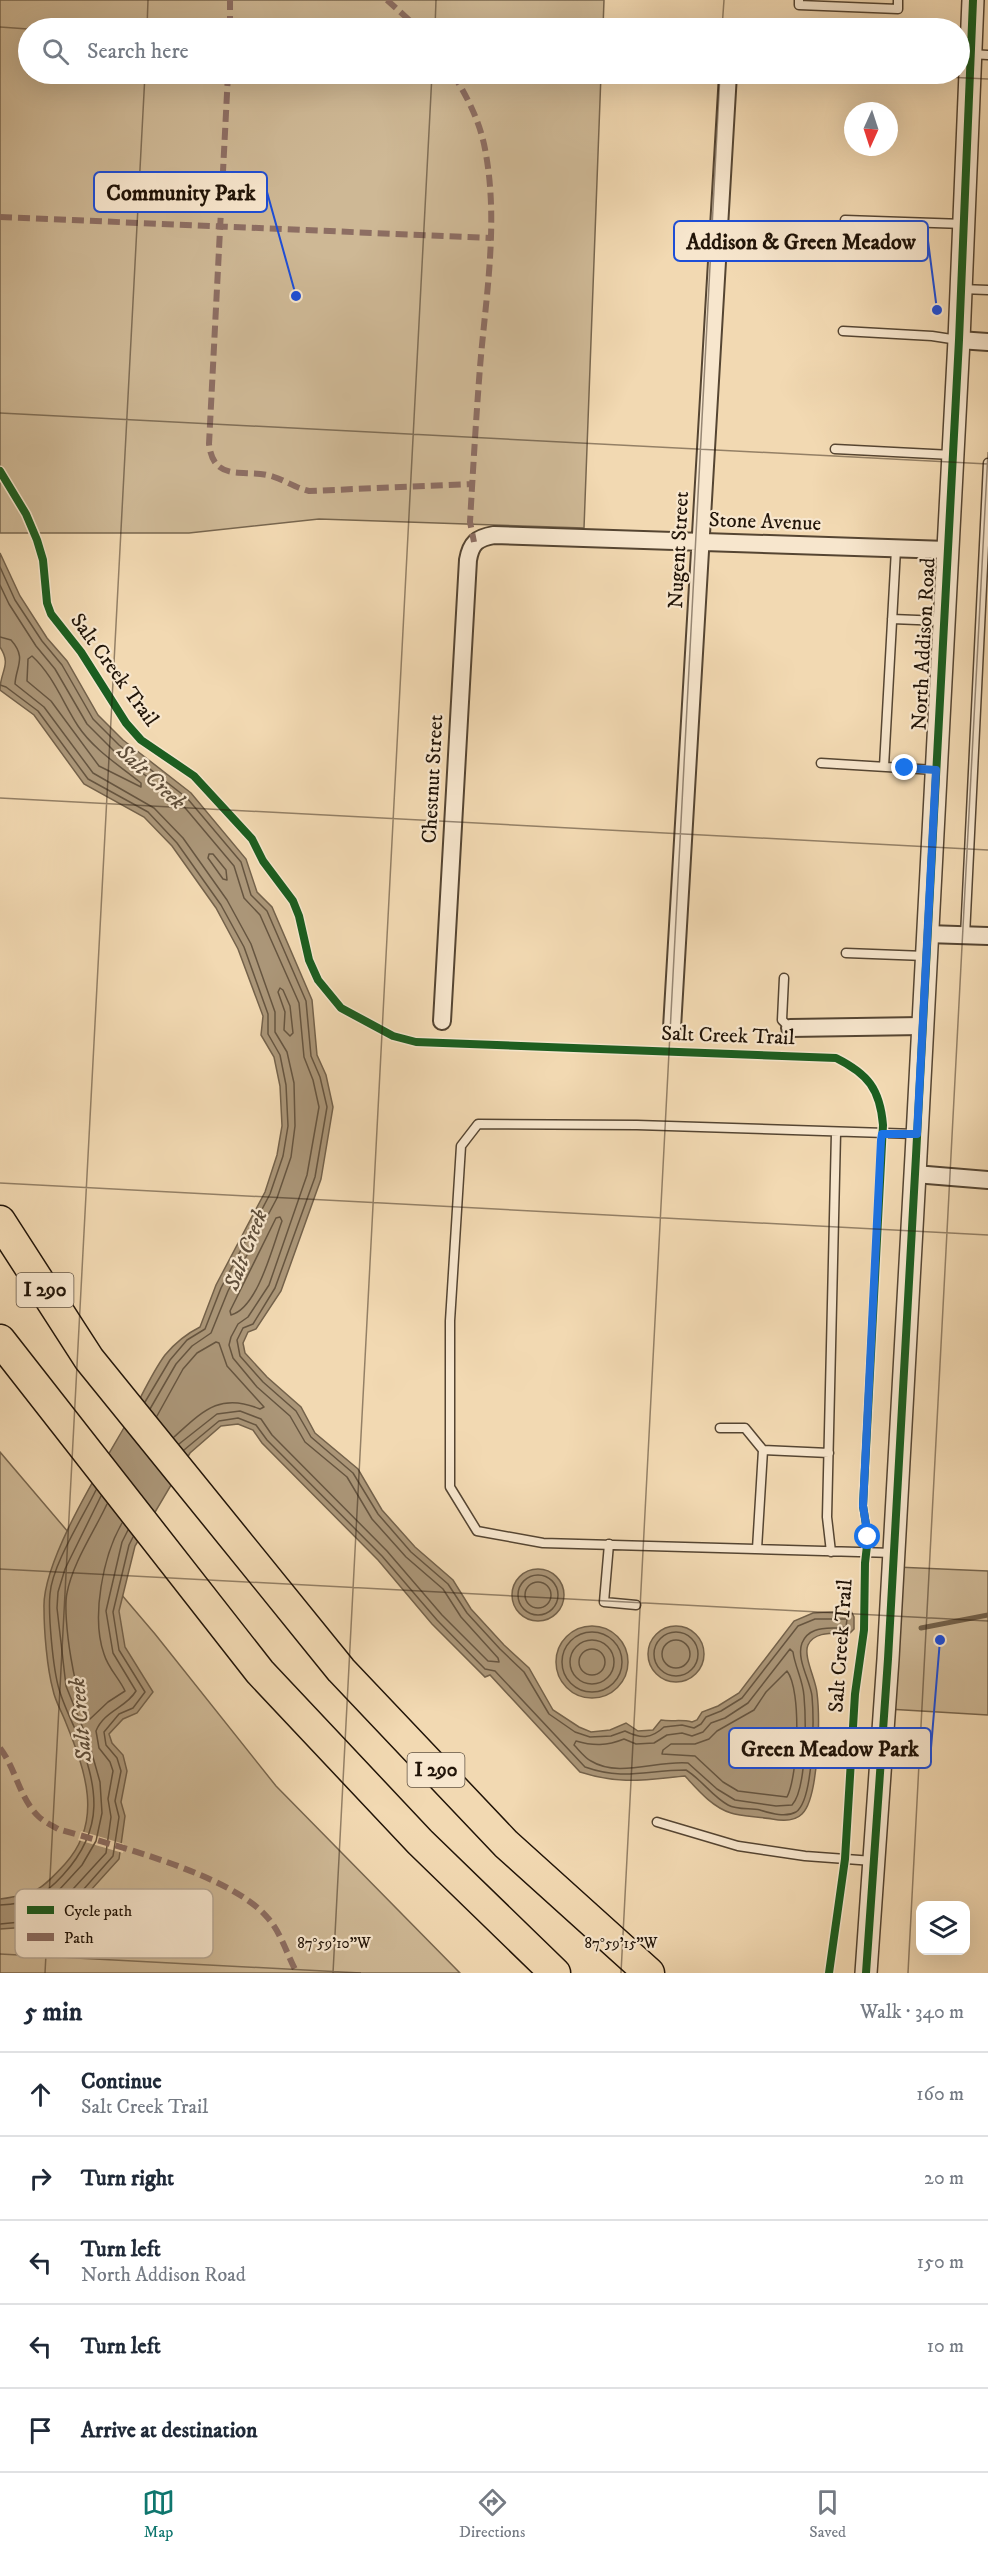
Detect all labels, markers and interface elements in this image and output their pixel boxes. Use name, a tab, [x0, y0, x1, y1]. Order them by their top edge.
search box	[18, 18, 970, 84]
icon: search	[39, 35, 72, 68]
text: Search here	[87, 38, 189, 65]
north arrow	[844, 102, 898, 156]
callout: Community Park	[94, 172, 267, 212]
text: Community Park	[106, 180, 257, 207]
callout: Addison & Green Meadow	[674, 221, 928, 261]
text: Addison & Green Meadow	[685, 229, 917, 256]
street label: Nugent Street	[663, 490, 695, 609]
street label: Stone Avenue	[708, 507, 822, 537]
street label: North Addison Road	[906, 556, 942, 731]
street label: Salt Creek Trail	[64, 608, 164, 732]
street label: Chestnut Street	[417, 714, 449, 844]
water label: Salt Creek	[110, 738, 192, 816]
route end	[891, 754, 917, 780]
street label: Salt Creek Trail	[661, 1021, 796, 1051]
water label: Salt Creek	[218, 1205, 274, 1295]
road number: I 290	[16, 1273, 74, 1307]
route start	[854, 1523, 880, 1549]
street label: Salt Creek Trail	[823, 1578, 859, 1714]
water label: Salt Creek	[64, 1676, 98, 1764]
callout: Green Meadow Park	[729, 1728, 931, 1768]
text: Green Meadow Park	[741, 1736, 920, 1763]
road number: I 290	[408, 1753, 464, 1787]
legend	[15, 1889, 213, 1958]
text: Cycle path	[64, 1901, 133, 1921]
map controls	[916, 1901, 970, 1955]
button: layers	[916, 1901, 970, 1955]
text: Path	[64, 1928, 94, 1948]
text: 87°59'10"W	[297, 1934, 371, 1953]
text: 87°59'15"W	[584, 1934, 658, 1953]
text: 5 min	[24, 1996, 82, 2029]
text: Walk · 340 m	[860, 2000, 964, 2025]
text: Continue	[81, 2068, 162, 2095]
icon: ahead	[24, 2078, 57, 2111]
text: 160 m	[916, 2082, 964, 2107]
text: Salt Creek Trail	[81, 2095, 208, 2120]
icon: right	[24, 2162, 57, 2195]
text: Turn right	[81, 2165, 174, 2192]
text: 20 m	[924, 2166, 964, 2191]
text: Turn left	[81, 2236, 161, 2263]
icon: left	[24, 2246, 57, 2279]
text: 150 m	[917, 2250, 964, 2275]
text: North Addison Road	[81, 2263, 246, 2288]
icon: left	[24, 2330, 57, 2363]
text: Turn left	[81, 2333, 161, 2360]
text: 10 m	[927, 2334, 964, 2359]
icon: arrive	[24, 2414, 57, 2447]
text: Arrive at destination	[81, 2417, 258, 2444]
tab: Map	[142, 2486, 175, 2542]
tab: Directions	[459, 2486, 525, 2542]
tab: Saved	[809, 2486, 846, 2542]

